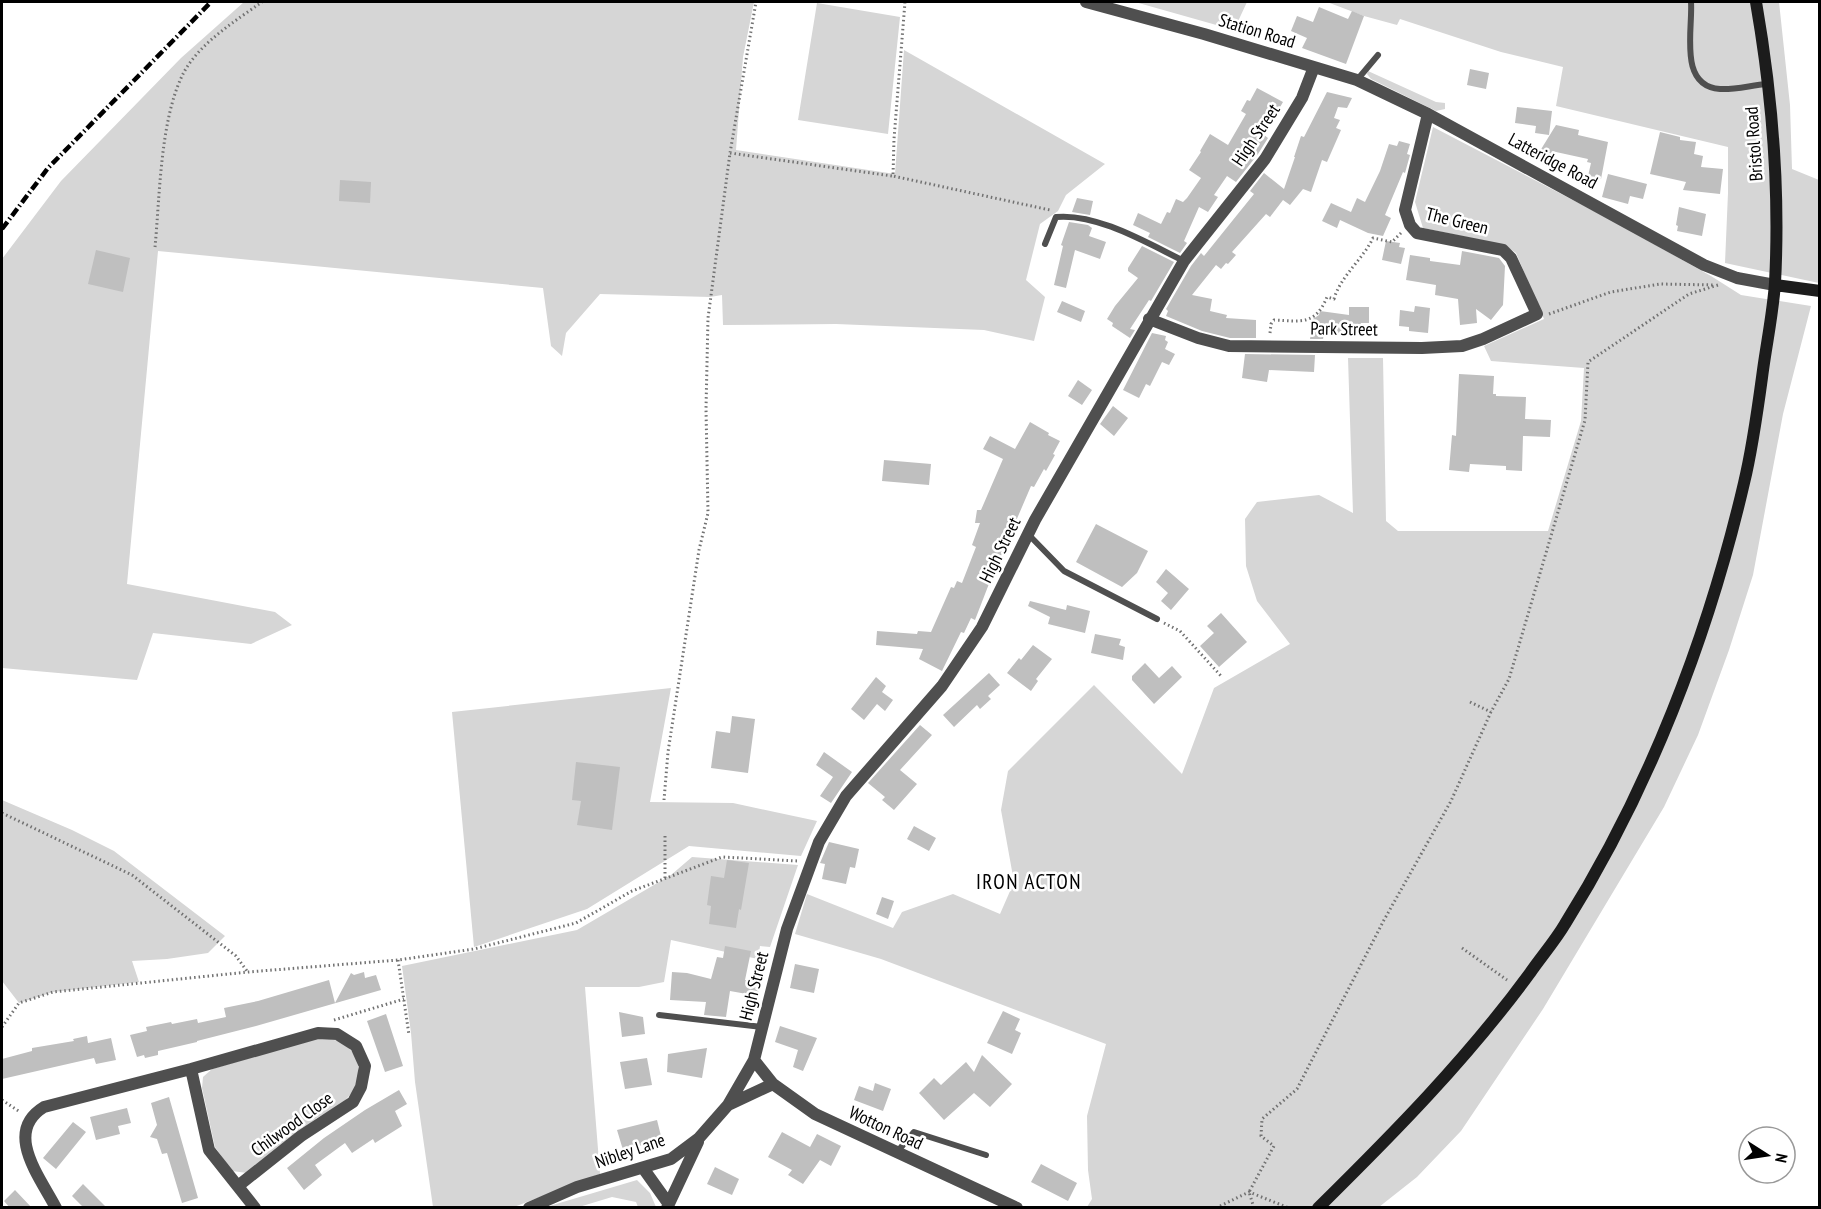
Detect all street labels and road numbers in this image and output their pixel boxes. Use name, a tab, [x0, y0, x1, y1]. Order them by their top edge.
street label: Station Road	[1216, 8, 1298, 53]
street label: High Street	[1226, 99, 1285, 170]
street label: Bristol Road	[1739, 106, 1768, 182]
street label: Latteridge Road	[1505, 127, 1602, 194]
street label: The Green	[1423, 202, 1491, 239]
street label: Park Street	[1310, 316, 1378, 341]
street label: High Street	[974, 513, 1025, 586]
street label: High Street	[734, 949, 773, 1023]
street label: Chilwood Close	[246, 1086, 337, 1161]
street label: Wotton Road	[845, 1100, 927, 1155]
street label: Nibley Lane	[592, 1128, 668, 1173]

